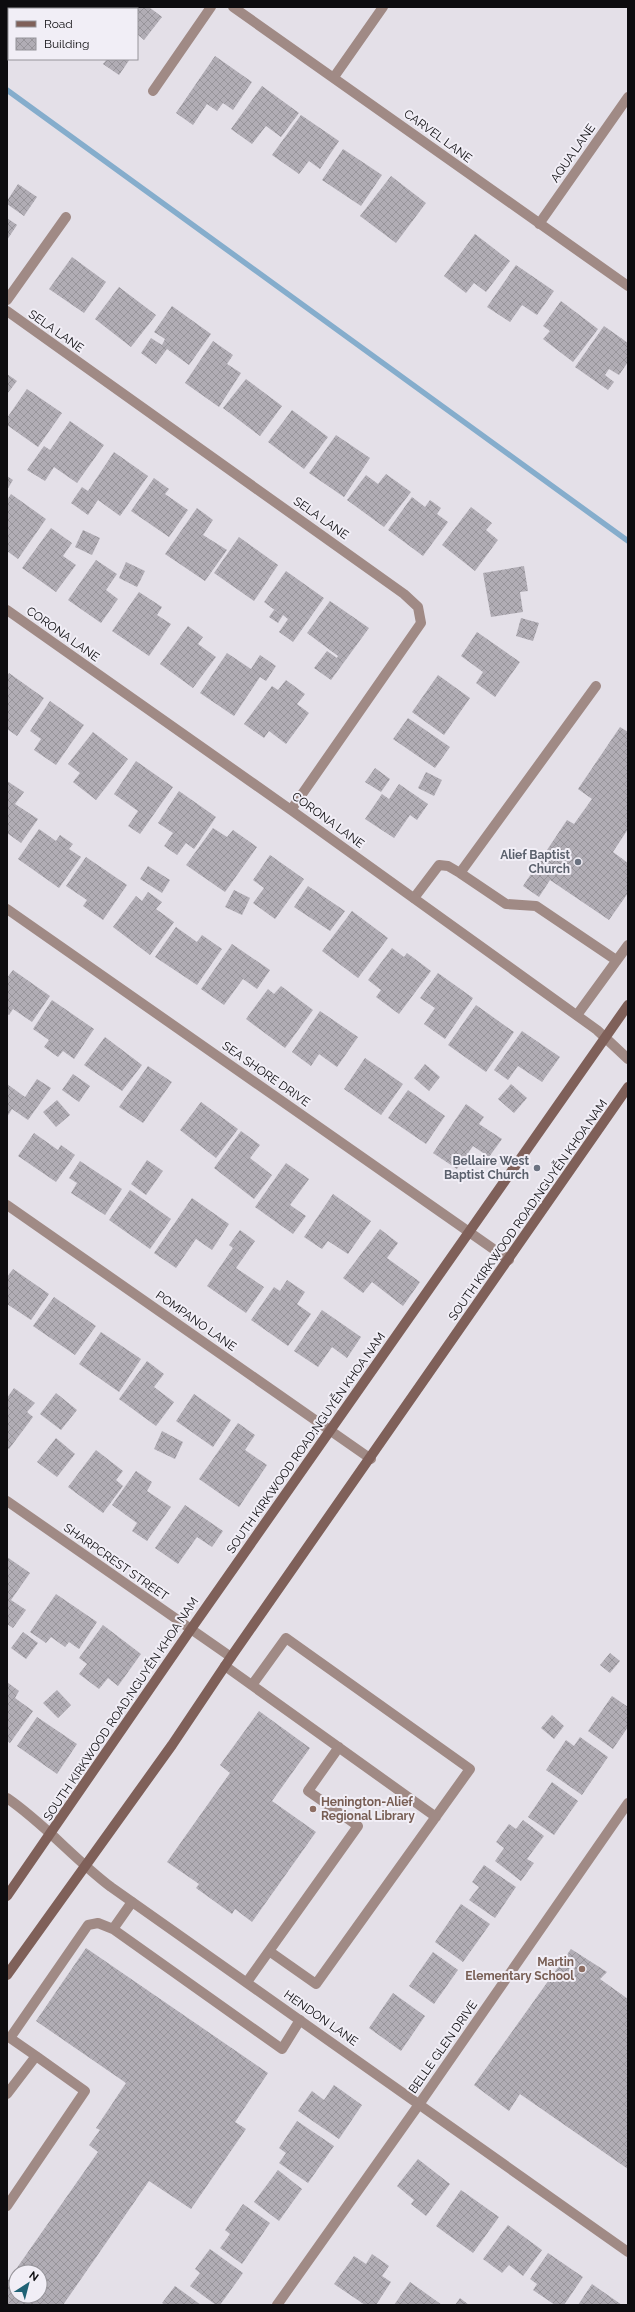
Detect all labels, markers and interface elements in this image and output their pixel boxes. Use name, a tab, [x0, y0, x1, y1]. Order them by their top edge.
legend	[8, 8, 138, 60]
text: Road	[44, 17, 73, 31]
text: Building	[44, 37, 90, 51]
street label: CARVEL LANE	[401, 107, 475, 165]
street label: AQUA LANE	[548, 121, 598, 185]
street label: SELA LANE	[26, 307, 86, 355]
street label: SELA LANE	[291, 494, 351, 542]
street label: CORONA LANE	[24, 604, 102, 664]
street label: CORONA LANE	[289, 789, 367, 851]
place label: Alief Baptist Church	[500, 848, 570, 876]
marker: Alief Baptist Church	[573, 857, 583, 867]
street label: SEA SHORE DRIVE	[220, 1039, 312, 1109]
street label: SOUTH KIRKWOOD ROAD;NGUYỄN KHOA NAM	[446, 1097, 610, 1323]
place label: Bellaire West Baptist Church	[444, 1154, 529, 1182]
marker: Bellaire West Baptist Church	[532, 1163, 542, 1173]
street label: POMPANO LANE	[153, 1288, 239, 1354]
street label: SOUTH KIRKWOOD ROAD;NGUYỄN KHOA NAM	[224, 1330, 388, 1556]
street label: SHARPCREST STREET	[61, 1521, 172, 1604]
street label: SOUTH KIRKWOOD ROAD;NGUYỄN KHOA NAM	[41, 1594, 201, 1824]
place label: Henington-Alief Regional Library	[321, 1795, 415, 1823]
marker: Henington-Alief Regional Library	[308, 1804, 318, 1814]
place label: Martin Elementary School	[465, 1955, 574, 1983]
marker: Martin Elementary School	[577, 1964, 587, 1974]
street label: HENDON LANE	[281, 1987, 361, 2049]
street label: BELLE GLEN DRIVE	[406, 1998, 480, 2096]
north arrow	[8, 2264, 48, 2304]
text: N	[26, 2269, 41, 2284]

